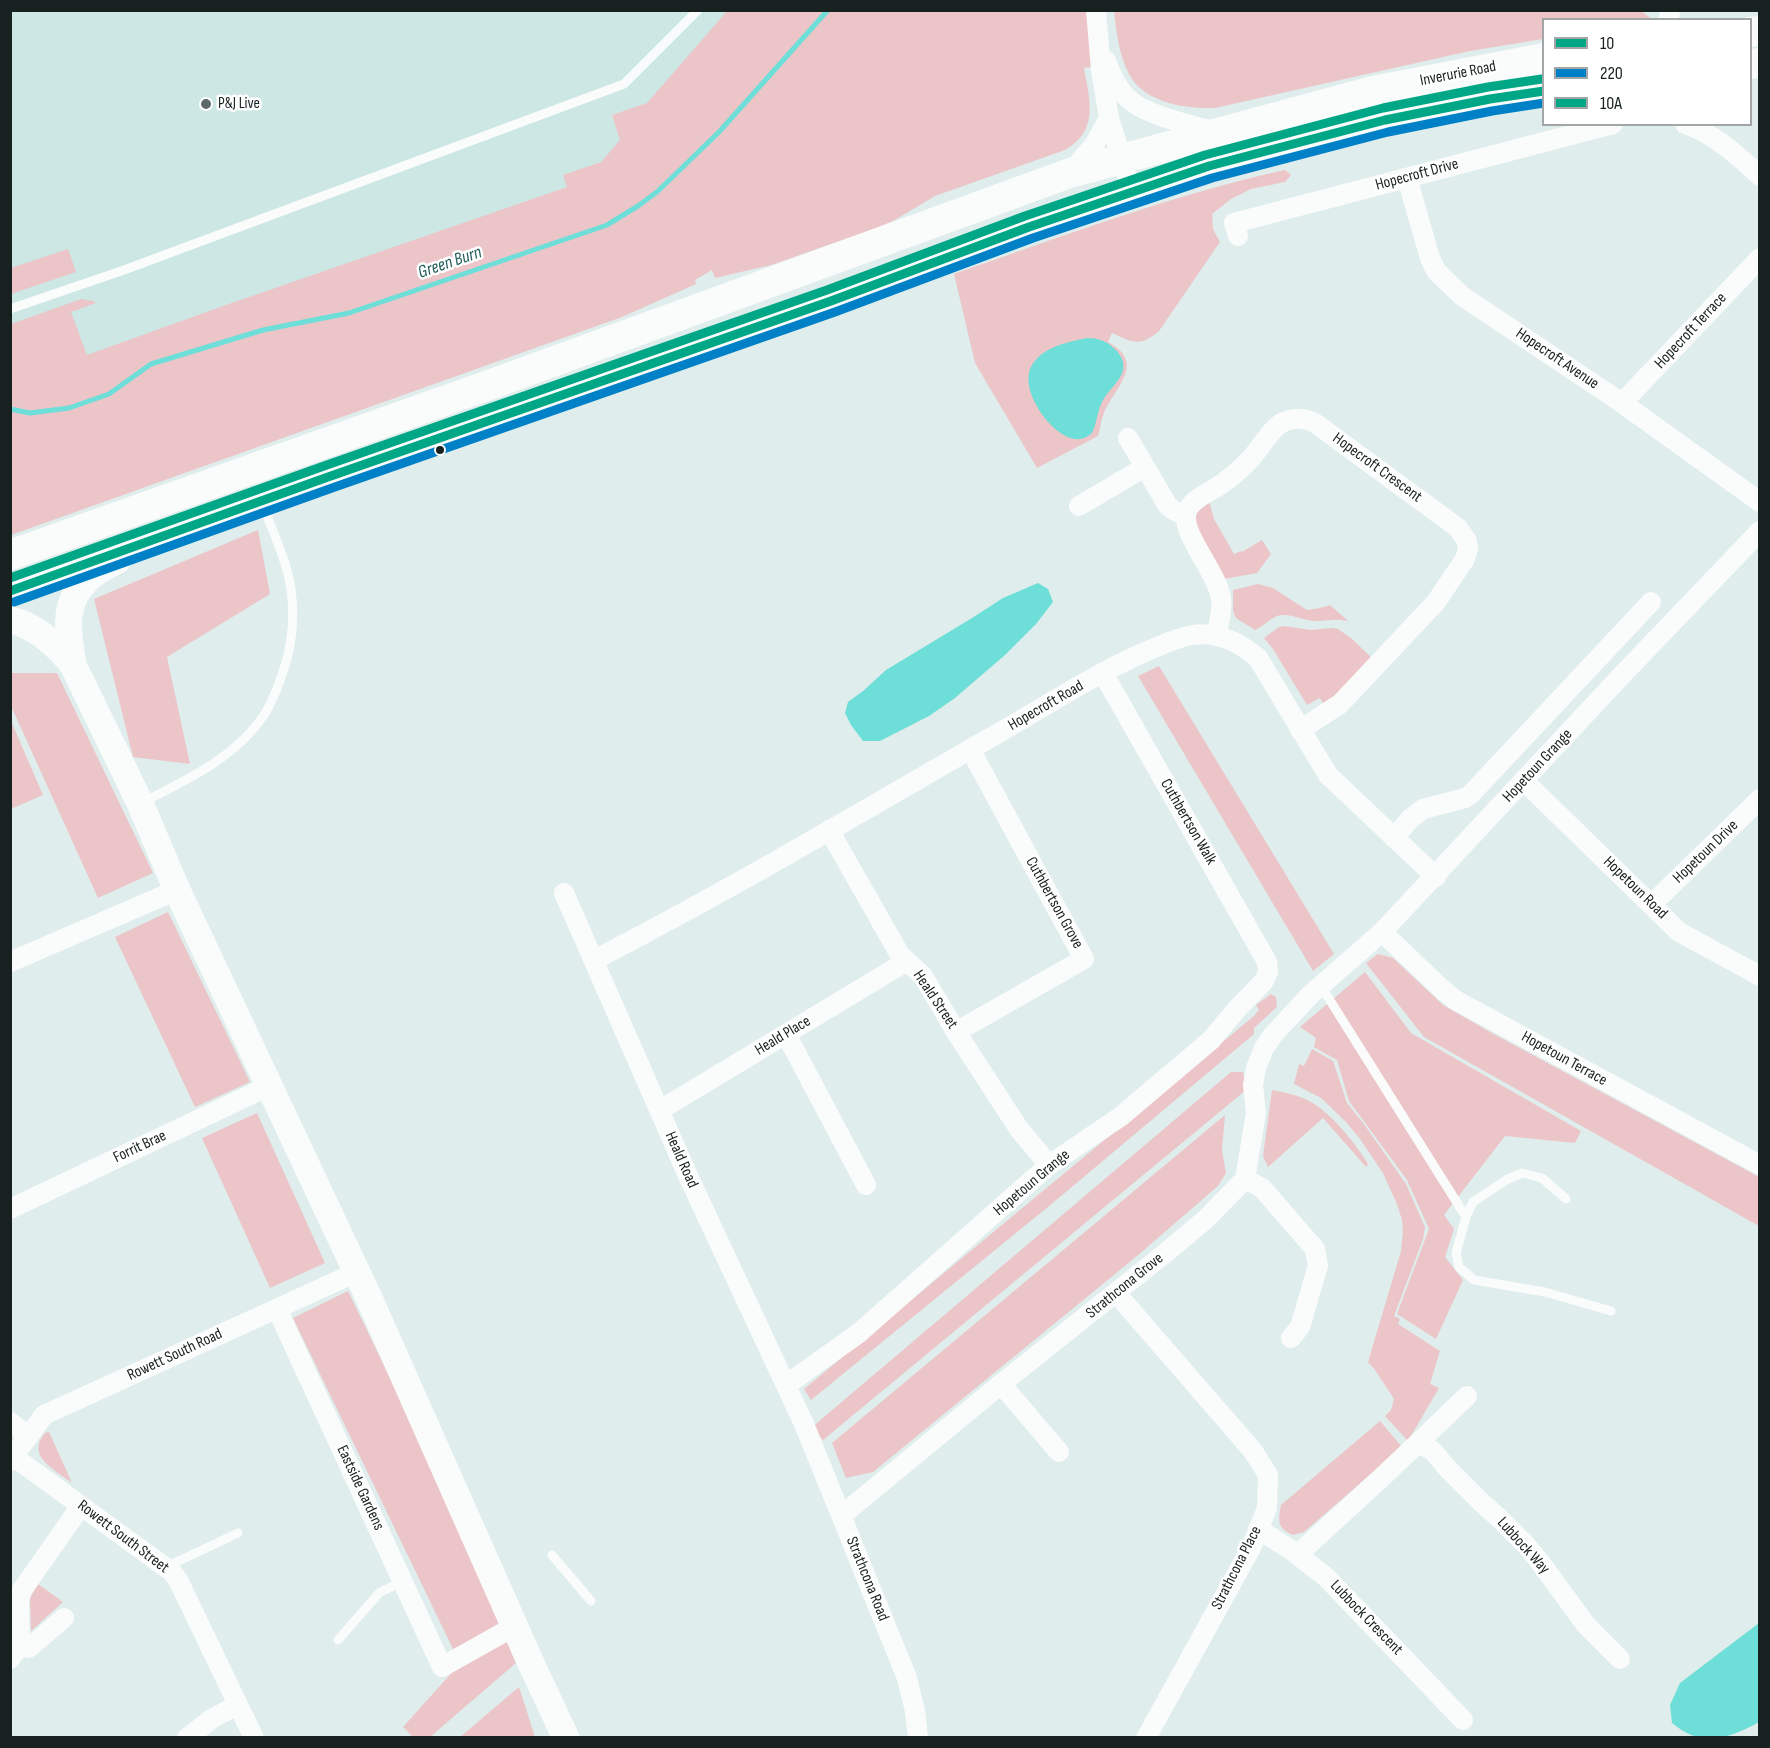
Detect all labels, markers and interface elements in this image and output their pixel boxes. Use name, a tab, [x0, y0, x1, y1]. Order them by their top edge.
legend	[1542, 18, 1752, 126]
text: 10	[1600, 33, 1614, 54]
street label: Inverurie Road	[1418, 57, 1498, 91]
text: 220	[1600, 63, 1623, 84]
text: 10A	[1600, 93, 1622, 114]
place label: P&J Live	[218, 94, 260, 114]
marker: P&J Live	[199, 97, 213, 111]
street label: Hopecroft Drive	[1373, 155, 1461, 195]
water label: Green Burn	[415, 242, 485, 284]
street label: Hopecroft Terrace	[1651, 289, 1731, 373]
street label: Hopecroft Avenue	[1512, 324, 1602, 394]
street label: Hopecroft Crescent	[1329, 429, 1425, 507]
unlabelled marker	[434, 444, 446, 456]
street label: Hopecroft Road	[1005, 677, 1087, 735]
street label: Hopetoun Grange	[1499, 725, 1577, 807]
street label: Cuthbertson Walk	[1156, 776, 1220, 868]
street label: Hopetoun Drive	[1669, 816, 1743, 888]
street label: Hopetoun Road	[1599, 853, 1671, 923]
street label: Cuthbertson Grove	[1021, 854, 1087, 952]
street label: Heald Street	[908, 967, 962, 1033]
street label: Heald Place	[752, 1012, 814, 1060]
street label: Hopetoun Terrace	[1518, 1028, 1610, 1090]
street label: Forrit Brae	[111, 1126, 169, 1168]
street label: Heald Road	[660, 1129, 702, 1191]
street label: Hopetoun Grange	[990, 1146, 1074, 1220]
street label: Strathcona Grove	[1082, 1249, 1168, 1323]
street label: Rowett South Road	[125, 1325, 225, 1385]
street label: Eastside Gardens	[332, 1442, 388, 1534]
street label: Rowett South Street	[73, 1496, 173, 1578]
street label: Lubbock Way	[1493, 1514, 1553, 1578]
street label: Strathcona Place	[1208, 1523, 1266, 1613]
street label: Strathcona Road	[841, 1534, 893, 1624]
street label: Lubbock Crescent	[1326, 1577, 1406, 1659]

